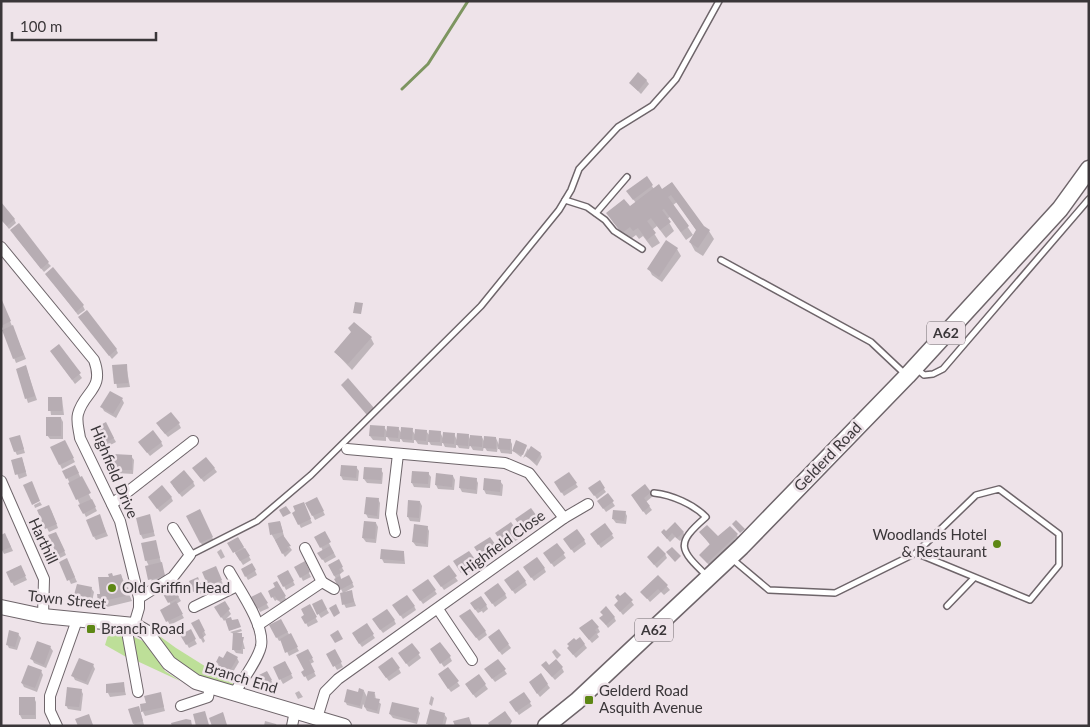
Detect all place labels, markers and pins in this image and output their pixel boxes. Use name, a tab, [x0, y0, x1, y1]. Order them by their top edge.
place label: Woodlands Hotel & Restaurant	[872, 525, 988, 560]
marker: Woodlands Hotel & Restaurant	[991, 538, 1003, 550]
place label: Old Griffin Head	[122, 578, 230, 596]
marker: Old Griffin Head	[106, 582, 118, 594]
place label: Branch Road	[101, 619, 184, 637]
marker: Branch Road	[85, 623, 97, 635]
place label: Gelderd Road Asquith Avenue	[599, 681, 703, 716]
marker: Gelderd Road Asquith Avenue	[583, 694, 595, 706]

